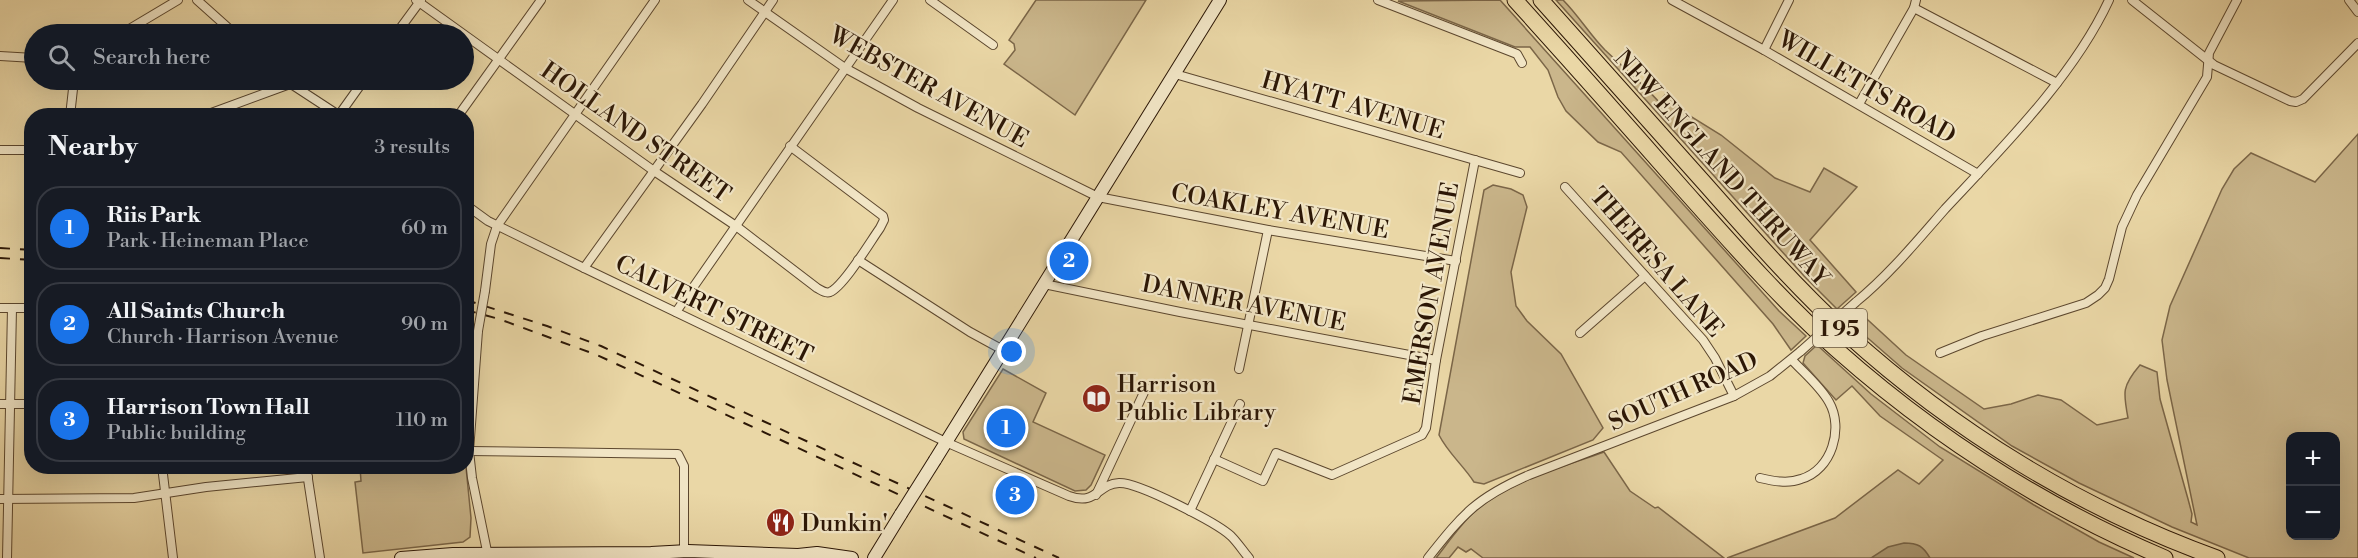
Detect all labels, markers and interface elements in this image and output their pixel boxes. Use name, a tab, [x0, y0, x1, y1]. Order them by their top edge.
street label: WEBSTER AVENUE	[823, 20, 1033, 155]
search box	[24, 24, 474, 90]
street label: WILLETTS ROAD	[1771, 24, 1961, 151]
icon: search	[45, 41, 78, 74]
text: Search here	[93, 44, 210, 71]
street label: NEW ENGLAND THRUWAY	[1607, 44, 1836, 294]
street label: HOLLAND STREET	[535, 56, 736, 210]
street label: HYATT AVENUE	[1258, 66, 1448, 146]
text: Nearby	[48, 131, 138, 163]
text: 3 results	[374, 135, 450, 160]
street label: COAKLEY AVENUE	[1169, 178, 1391, 246]
street label: EMERSON AVENUE	[1398, 180, 1466, 407]
street label: THERESA LANE	[1583, 182, 1729, 344]
text: Riis Park	[107, 202, 201, 229]
text: 1	[65, 216, 74, 241]
text: 60 m	[401, 216, 448, 241]
text: Park · Heineman Place	[107, 229, 309, 254]
pin: 2	[1050, 238, 1088, 284]
street label: CALVERT STREET	[610, 249, 817, 371]
street label: DANNER AVENUE	[1139, 269, 1348, 338]
text: All Saints Church	[107, 298, 285, 325]
road number: I 95	[1813, 309, 1867, 347]
text: 2	[63, 312, 76, 337]
text: 90 m	[401, 312, 448, 337]
text: Church · Harrison Avenue	[107, 325, 339, 350]
your location	[997, 337, 1026, 366]
street label: SOUTH ROAD	[1604, 346, 1763, 438]
place label: Harrison Public Library	[1117, 370, 1276, 428]
library icon: Harrison Public Library	[1080, 382, 1112, 414]
text: Harrison Town Hall	[107, 394, 310, 421]
pin: 1	[986, 406, 1026, 450]
text: 3	[63, 408, 76, 433]
text: 110 m	[396, 408, 448, 433]
text: Public building	[107, 421, 246, 446]
map controls	[2286, 432, 2340, 540]
button: +	[2286, 432, 2340, 486]
pin: 3	[996, 472, 1034, 518]
button: −	[2286, 486, 2340, 540]
restaurant icon: Dunkin'	[764, 507, 796, 539]
place label: Dunkin'	[801, 509, 888, 539]

